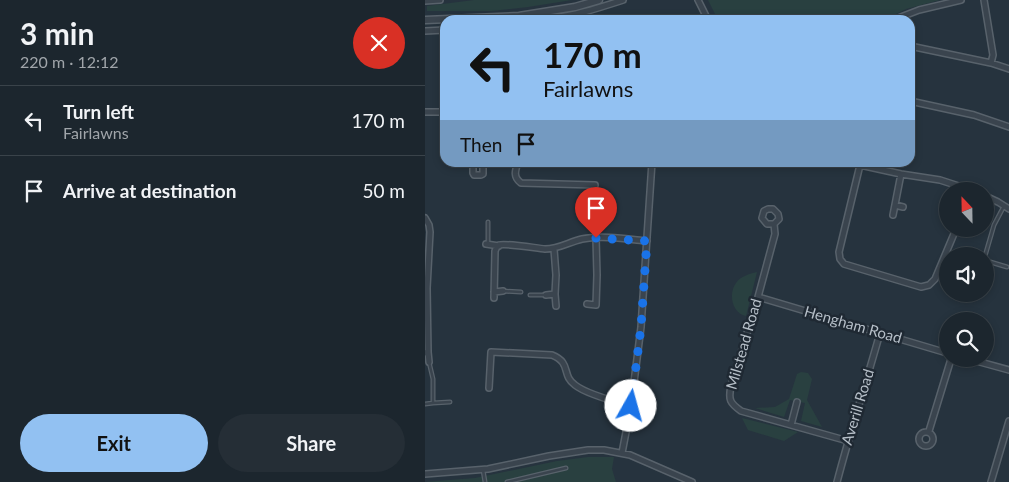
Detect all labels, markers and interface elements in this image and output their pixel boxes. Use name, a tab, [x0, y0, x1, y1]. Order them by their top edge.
text: 3 min	[20, 15, 94, 51]
button: close	[353, 17, 405, 69]
text: 170 m	[543, 33, 642, 75]
icon: left	[460, 35, 525, 100]
text: 220 m · 12:12	[20, 52, 119, 71]
text: Fairlawns	[543, 75, 633, 102]
text: Turn left	[63, 100, 134, 123]
icon: left	[20, 107, 48, 135]
text: 170 m	[351, 109, 405, 132]
text: Fairlawns	[63, 123, 129, 142]
icon: arrive	[512, 130, 540, 158]
text: Then	[460, 133, 502, 156]
icon: arrive	[20, 177, 48, 205]
text: Arrive at destination	[63, 179, 236, 202]
text: 50 m	[362, 179, 405, 202]
north arrow	[939, 182, 994, 238]
map controls	[939, 182, 994, 367]
pin	[575, 187, 617, 238]
icon: arrive	[582, 194, 610, 222]
button: sound	[939, 247, 994, 302]
street label: Milstead Road	[721, 296, 765, 391]
street label: Hengham Road	[802, 302, 904, 347]
button: search	[939, 312, 994, 367]
street label: Averill Road	[837, 367, 877, 447]
position arrow	[604, 379, 656, 431]
button: Exit	[20, 414, 208, 472]
button: Share	[218, 414, 405, 472]

